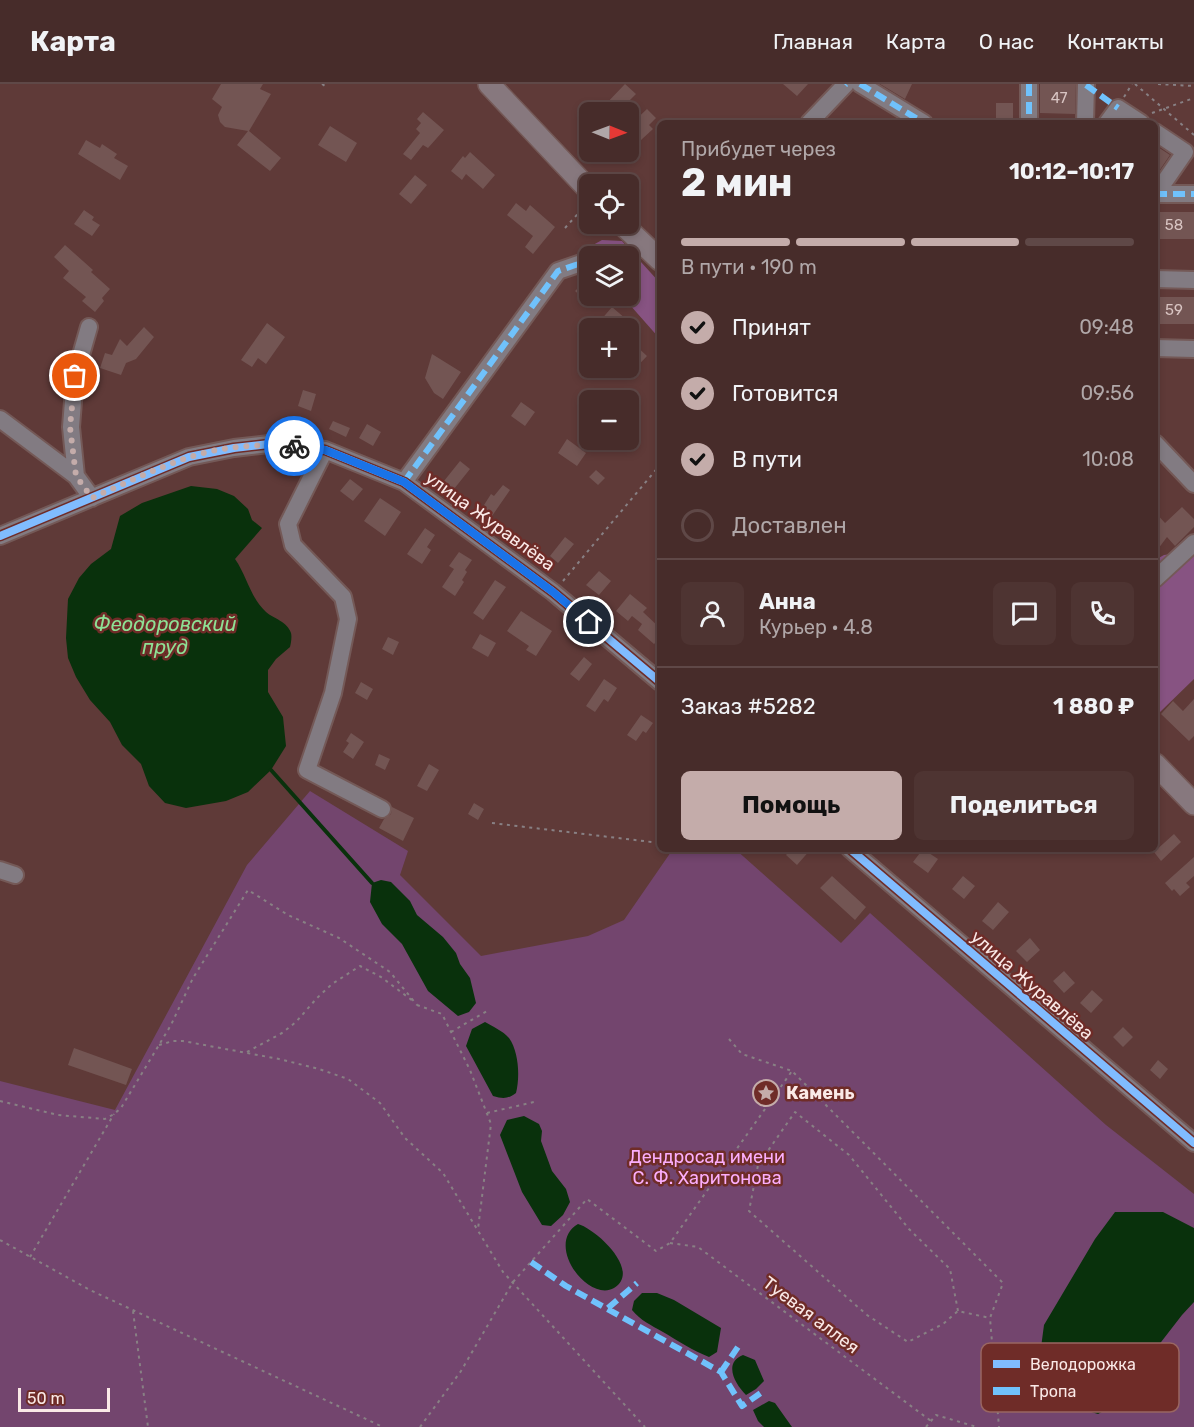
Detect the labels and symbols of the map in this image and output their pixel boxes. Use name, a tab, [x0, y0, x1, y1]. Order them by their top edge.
house number: 47	[1051, 89, 1068, 107]
north arrow	[579, 102, 639, 162]
house number: 58	[1165, 216, 1183, 234]
house number: 59	[1165, 301, 1183, 319]
pin	[49, 350, 100, 401]
courier	[264, 416, 324, 476]
street label: улица Журавлёва	[421, 466, 559, 576]
pin	[563, 596, 614, 647]
water label: Феодоровский пруд	[93, 612, 237, 659]
street label: улица Журавлёва	[966, 926, 1098, 1044]
place icon: Камень	[751, 1078, 781, 1108]
place label: Камень	[786, 1082, 855, 1104]
park label: Дендросад имени С. Ф. Харитонова	[629, 1146, 785, 1189]
street label: Туевая аллея	[758, 1272, 864, 1358]
legend	[981, 1343, 1179, 1412]
text: Велодорожка	[1030, 1355, 1136, 1374]
text: Тропа	[1030, 1382, 1076, 1401]
scale bar	[18, 1385, 110, 1412]

